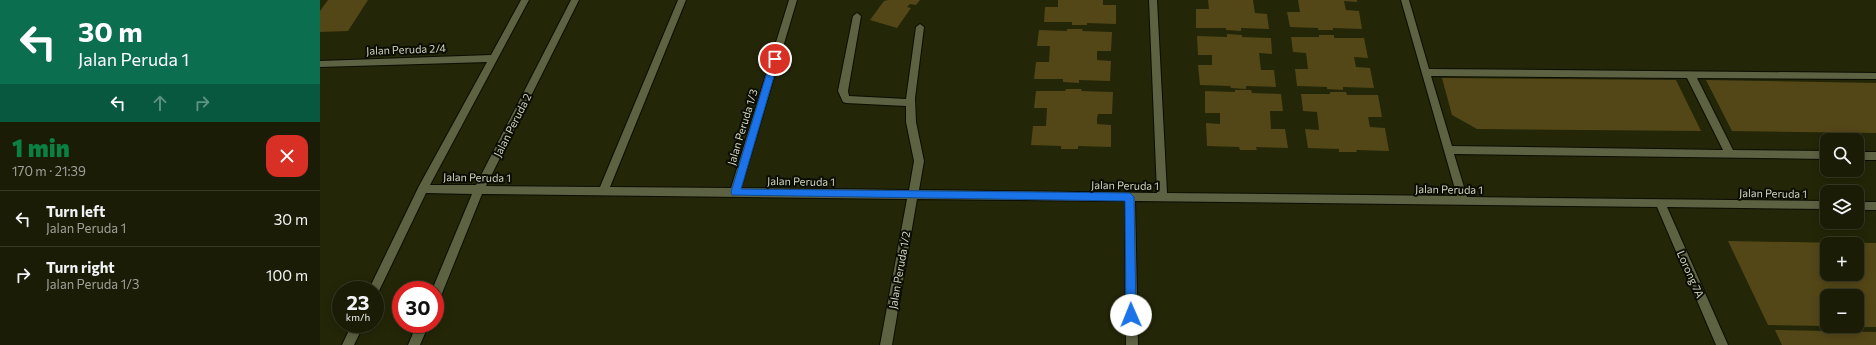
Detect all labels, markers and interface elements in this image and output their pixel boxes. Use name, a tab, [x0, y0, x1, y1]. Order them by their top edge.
text: 30 m	[78, 14, 143, 48]
icon: left	[12, 16, 64, 68]
street label: Jalan Peruda 2/4	[366, 41, 447, 58]
pin	[758, 42, 792, 76]
text: Jalan Peruda 1	[78, 48, 189, 70]
icon: arrive	[764, 48, 786, 70]
street label: Jalan Peruda 1/3	[724, 87, 761, 167]
street label: Jalan Peruda 2	[490, 91, 534, 159]
icon: left	[107, 92, 129, 114]
icon: ahead	[149, 92, 171, 114]
icon: right	[191, 92, 213, 114]
text: 1 min	[12, 133, 70, 162]
map controls	[1820, 133, 1864, 333]
button: search	[1820, 133, 1864, 177]
button: close	[266, 135, 308, 177]
text: 170 m · 21:39	[12, 163, 86, 179]
street label: Jalan Peruda 1	[443, 170, 511, 185]
street label: Jalan Peruda 1	[767, 174, 835, 189]
street label: Jalan Peruda 1	[1091, 178, 1159, 193]
street label: Jalan Peruda 1	[1415, 182, 1483, 197]
button: layers	[1820, 185, 1864, 229]
street label: Jalan Peruda 1	[1739, 186, 1807, 201]
text: Turn left	[46, 202, 105, 220]
icon: left	[12, 208, 34, 230]
text: 30 m	[274, 210, 308, 228]
text: Jalan Peruda 1	[46, 220, 126, 236]
street label: Jalan Peruda 1/2	[886, 230, 913, 310]
button: +	[1820, 237, 1864, 281]
street label: Lorong 7A	[1675, 248, 1707, 300]
text: Turn right	[46, 258, 115, 276]
icon: right	[12, 264, 34, 286]
text: 100 m	[266, 266, 308, 284]
text: Jalan Peruda 1/3	[46, 276, 139, 292]
speed limit sign: 30	[392, 281, 444, 333]
button: −	[1820, 289, 1864, 333]
text: 23	[346, 290, 370, 314]
position arrow	[1110, 294, 1152, 336]
text: km/h	[346, 311, 370, 323]

